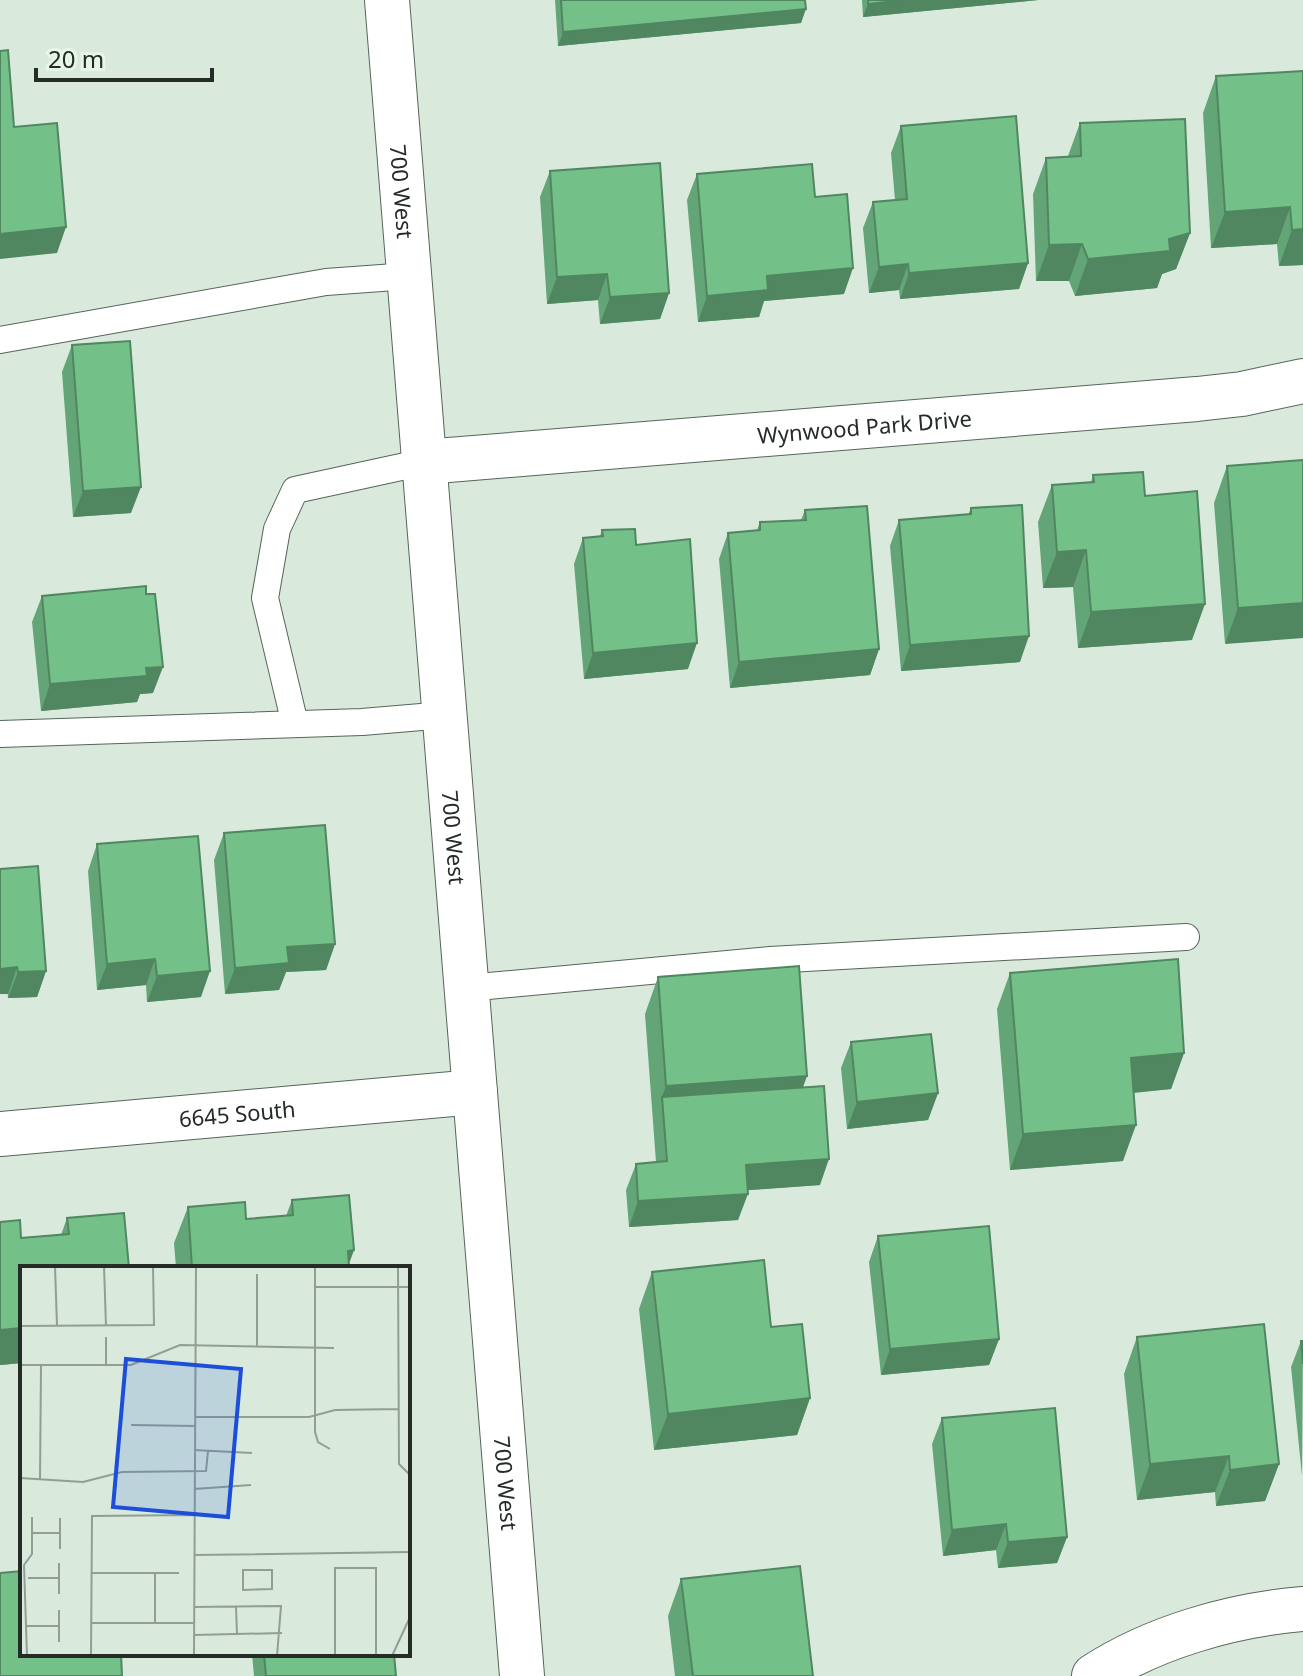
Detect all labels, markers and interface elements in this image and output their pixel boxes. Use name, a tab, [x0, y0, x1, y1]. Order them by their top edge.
scale bar	[36, 32, 212, 82]
text: 20 m	[48, 42, 104, 75]
street label: 700 West	[384, 143, 421, 240]
street label: Wynwood Park Drive	[756, 402, 973, 450]
street label: 700 West	[436, 789, 473, 886]
street label: 6645 South	[178, 1093, 297, 1133]
inset map	[20, 1266, 410, 1656]
street label: 700 West	[488, 1435, 525, 1532]

